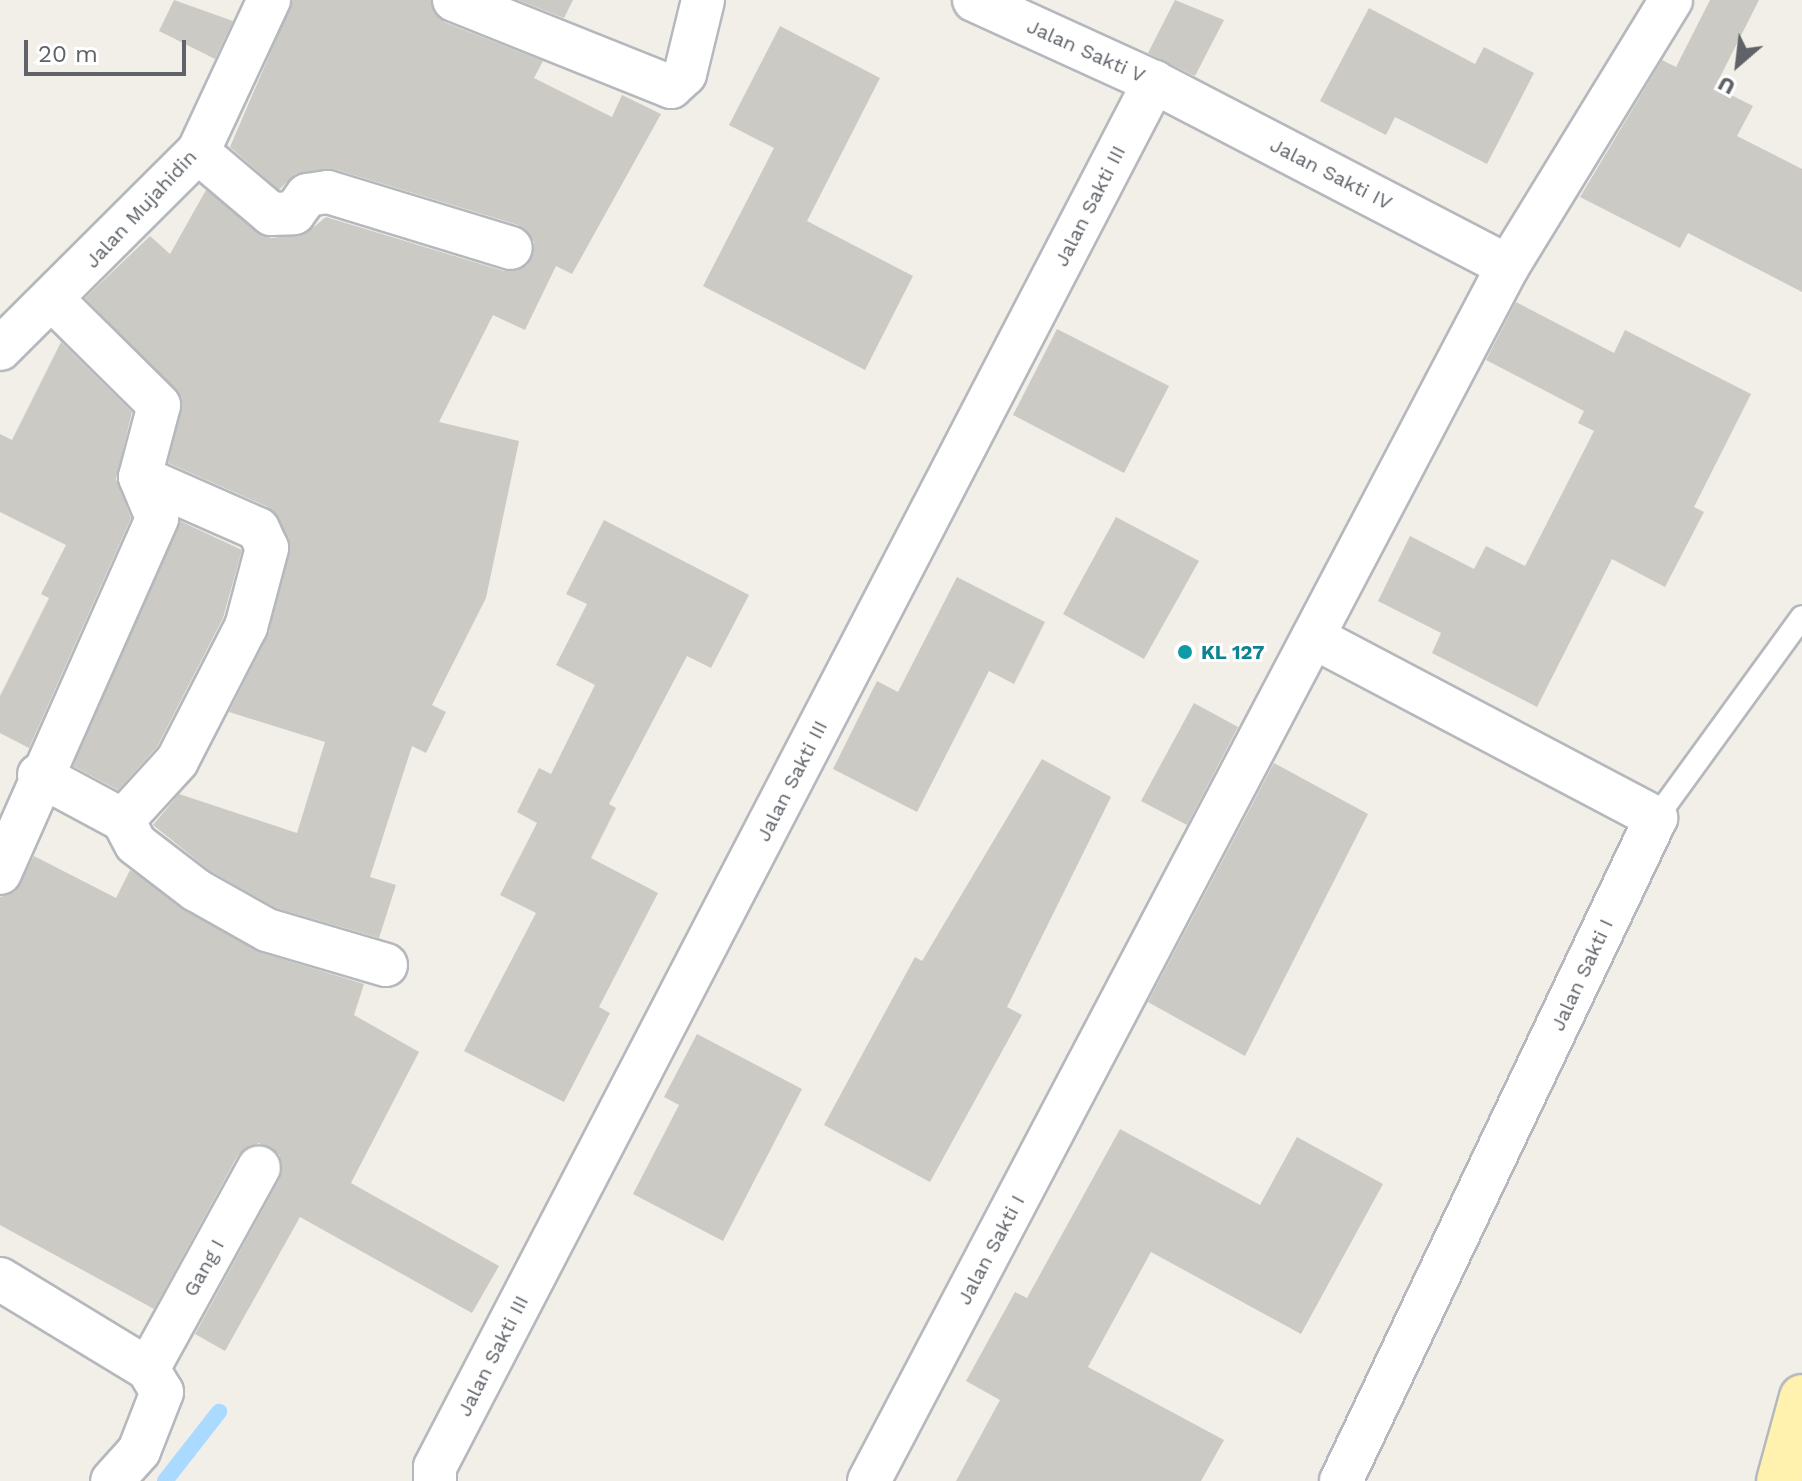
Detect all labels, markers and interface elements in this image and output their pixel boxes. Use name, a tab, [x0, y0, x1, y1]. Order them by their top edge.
street label: Jalan Sakti V	[1023, 14, 1149, 88]
scale bar	[28, 24, 190, 74]
north arrow	[1698, 24, 1778, 104]
text: 20 m	[38, 40, 98, 68]
text: U	[1714, 71, 1739, 100]
street label: Jalan Sakti IV	[1266, 133, 1396, 215]
street label: Jalan Sakti III	[1049, 142, 1131, 270]
street label: Jalan Mujahidin	[80, 145, 202, 273]
place label: KL 127	[1201, 640, 1265, 664]
marker: KL 127	[1176, 643, 1194, 661]
street label: Jalan Sakti III	[751, 717, 833, 845]
street label: Jalan Sakti I	[1546, 915, 1618, 1035]
street label: Jalan Sakti I	[952, 1191, 1030, 1309]
street label: Gang I	[179, 1235, 229, 1301]
street label: Jalan Sakti III	[452, 1292, 534, 1420]

